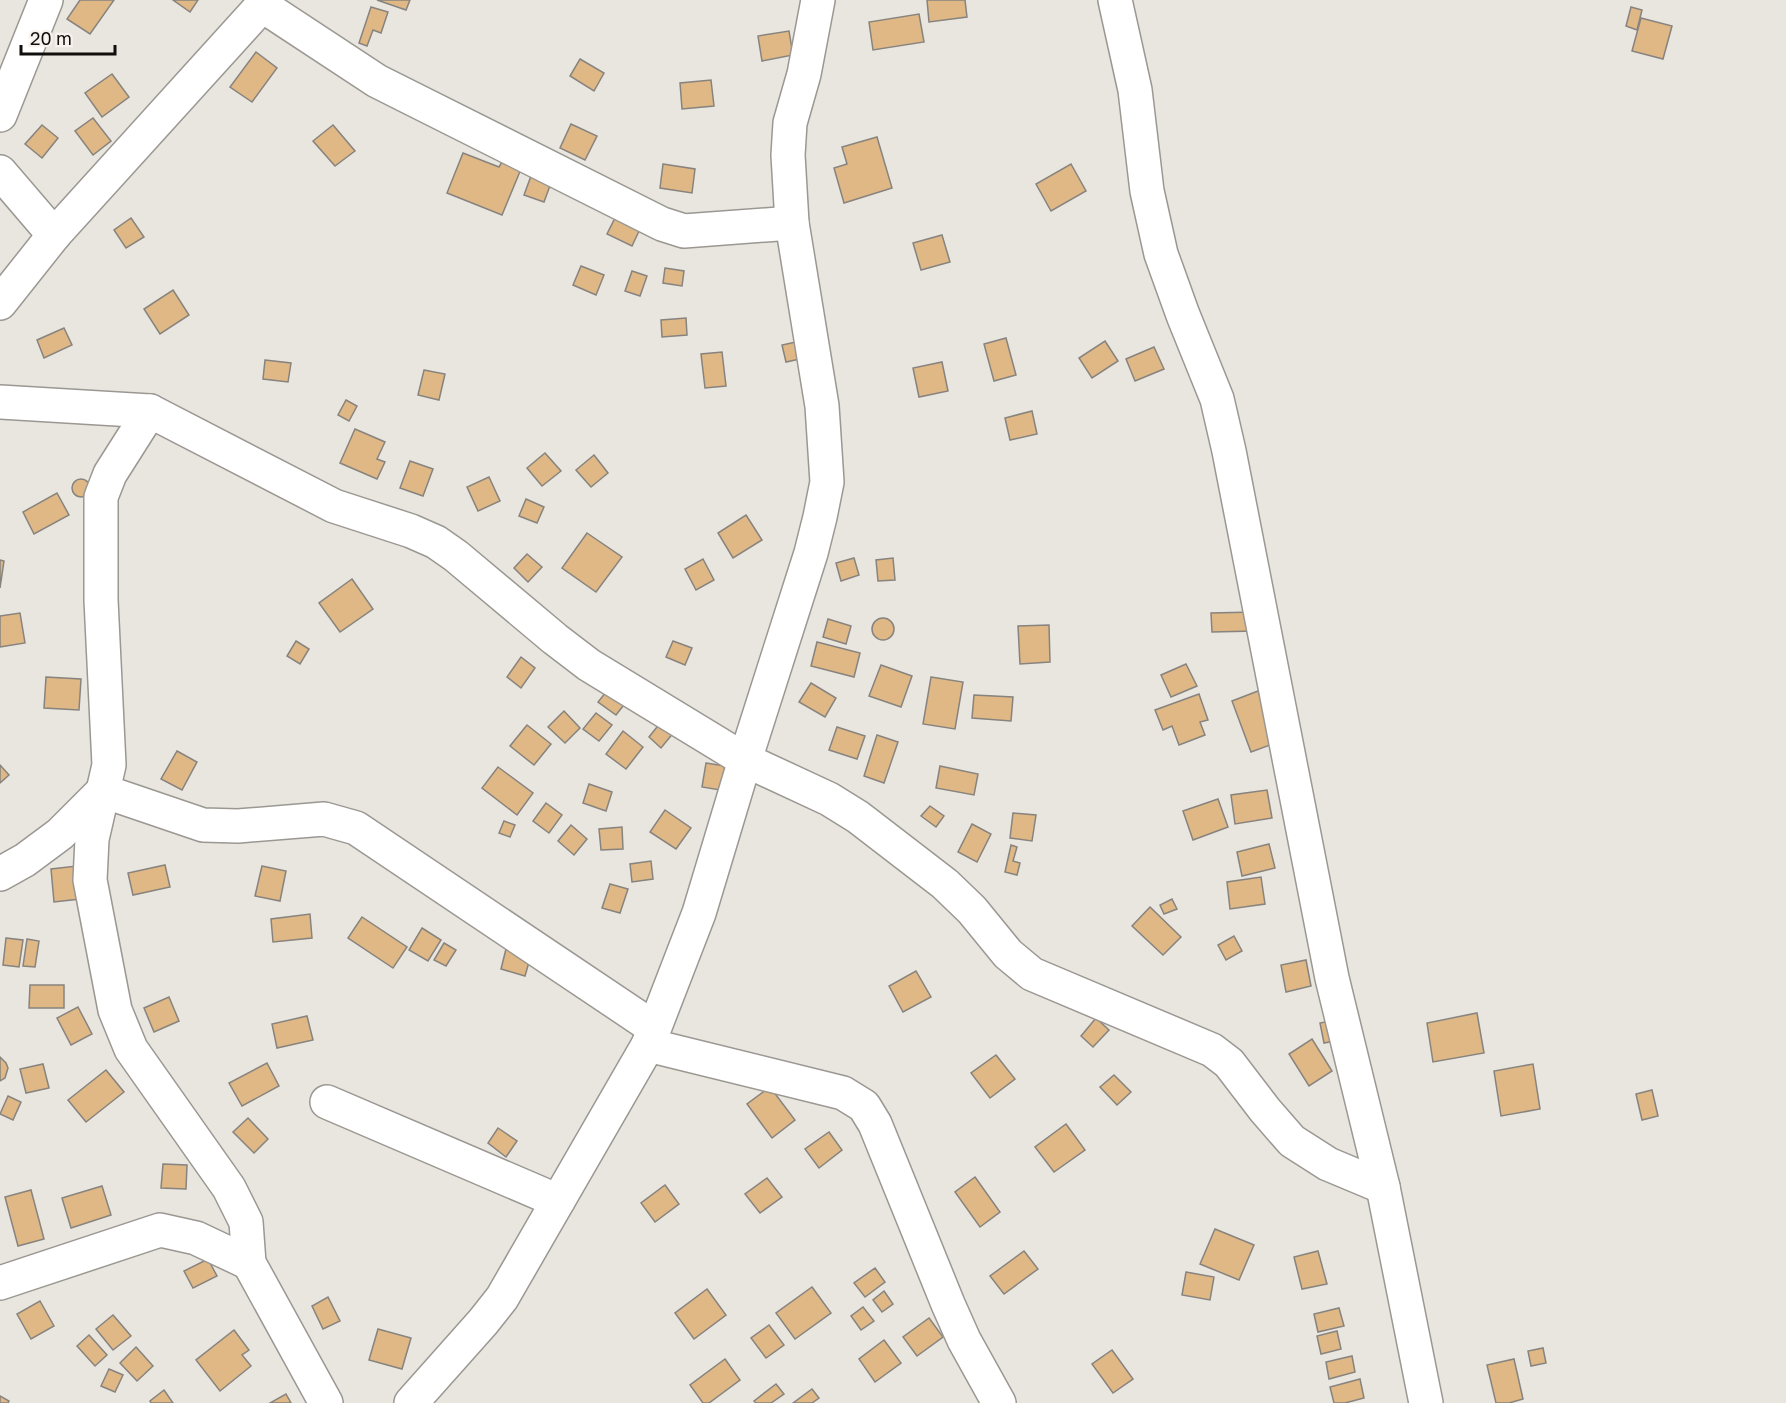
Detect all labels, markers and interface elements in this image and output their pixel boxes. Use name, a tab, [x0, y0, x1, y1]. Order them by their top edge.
scale bar	[21, 18, 116, 56]
text: 20 m	[30, 27, 72, 49]

